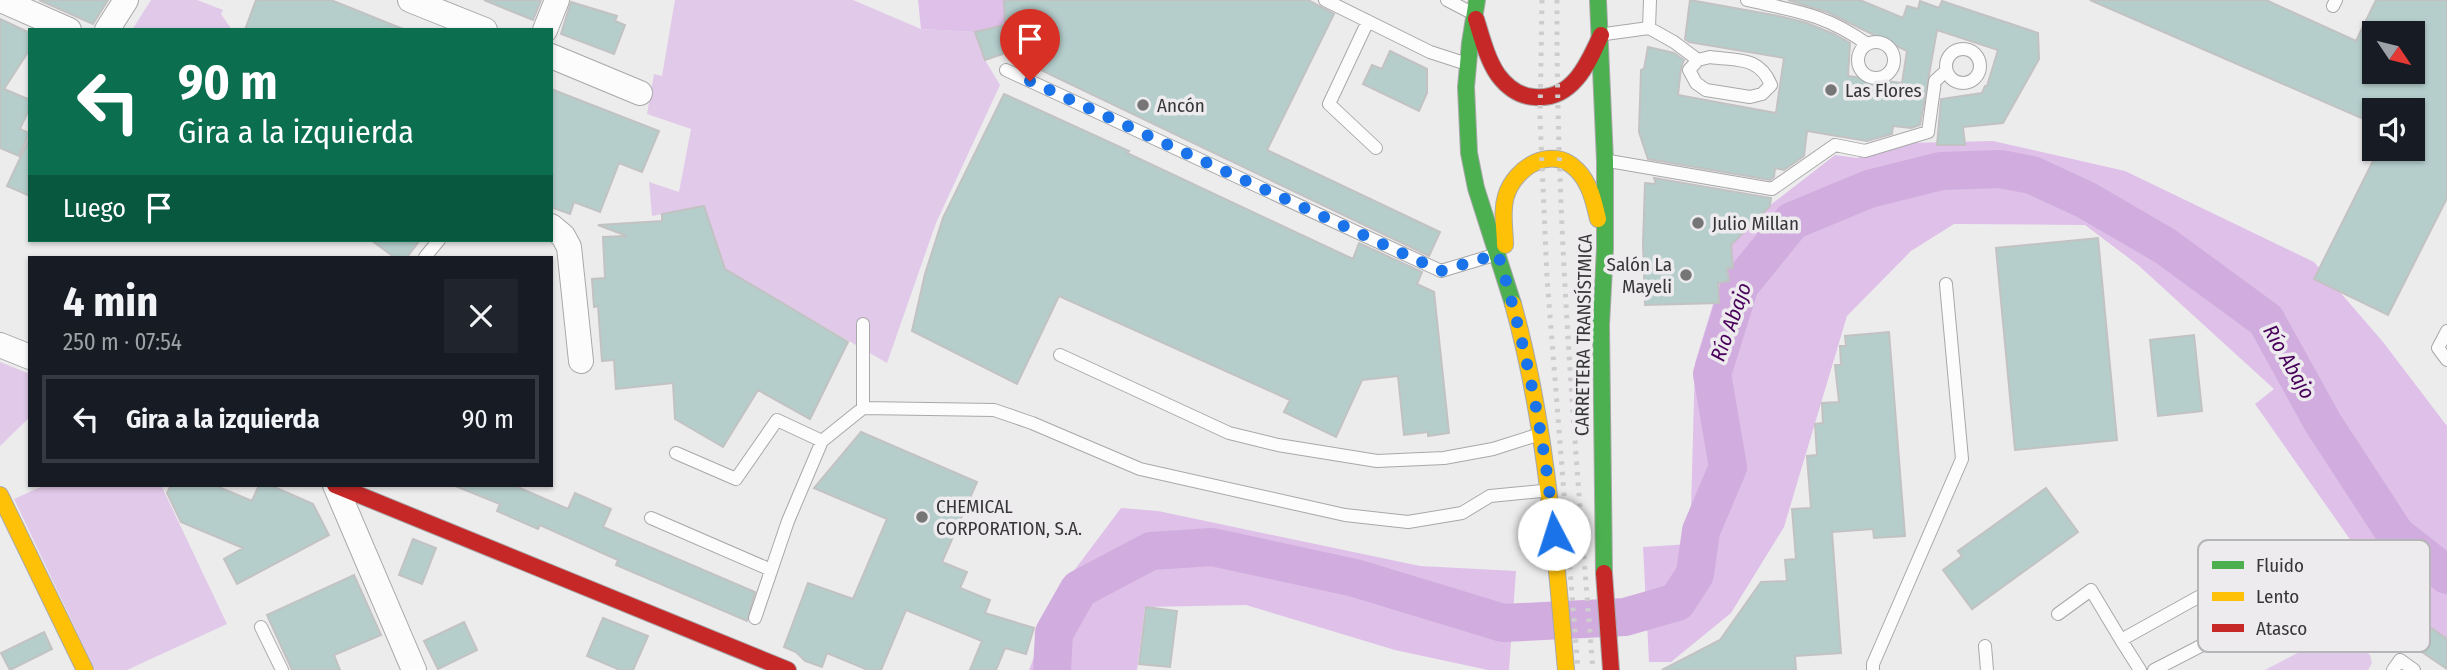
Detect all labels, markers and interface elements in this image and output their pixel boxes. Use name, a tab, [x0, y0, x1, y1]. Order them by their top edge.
pin	[1000, 9, 1060, 81]
icon: arrive	[1011, 20, 1049, 58]
north arrow	[2362, 21, 2426, 84]
map controls	[2362, 21, 2425, 161]
text: 90 m	[178, 53, 278, 112]
icon: left	[63, 56, 154, 147]
place label: Las Flores	[1845, 79, 1922, 102]
marker: Las Flores	[1823, 82, 1839, 98]
place label: Ancón	[1157, 94, 1205, 117]
marker: Ancón	[1135, 97, 1151, 113]
button: sound	[2362, 98, 2425, 161]
text: Gira a la izquierda	[178, 113, 414, 151]
icon: arrive	[140, 189, 178, 227]
text: Luego	[63, 193, 126, 224]
place label: Julio Millan	[1712, 212, 1799, 235]
marker: Julio Millan	[1690, 215, 1706, 231]
street label: CARRETERA TRANSÍSTMICA	[1570, 234, 1597, 436]
place label: Salón La Mayeli	[1606, 253, 1672, 298]
marker: Salón La Mayeli	[1678, 267, 1694, 283]
text: 4 min	[63, 277, 158, 327]
button: close	[444, 279, 518, 353]
water label: Río Abajo	[1705, 279, 1757, 365]
water label: Río Abajo	[2257, 320, 2321, 404]
text: 250 m · 07:54	[63, 328, 182, 356]
icon: left	[67, 400, 105, 438]
text: Gira a la izquierda	[126, 404, 320, 435]
text: 90 m	[462, 404, 514, 435]
place label: CHEMICAL CORPORATION, S.A.	[936, 495, 1082, 540]
position arrow	[1517, 497, 1591, 571]
marker: CHEMICAL CORPORATION, S.A.	[914, 509, 930, 525]
legend	[2198, 540, 2430, 652]
text: Fluido	[2256, 554, 2304, 577]
text: Lento	[2256, 585, 2299, 608]
text: Atasco	[2256, 617, 2307, 640]

